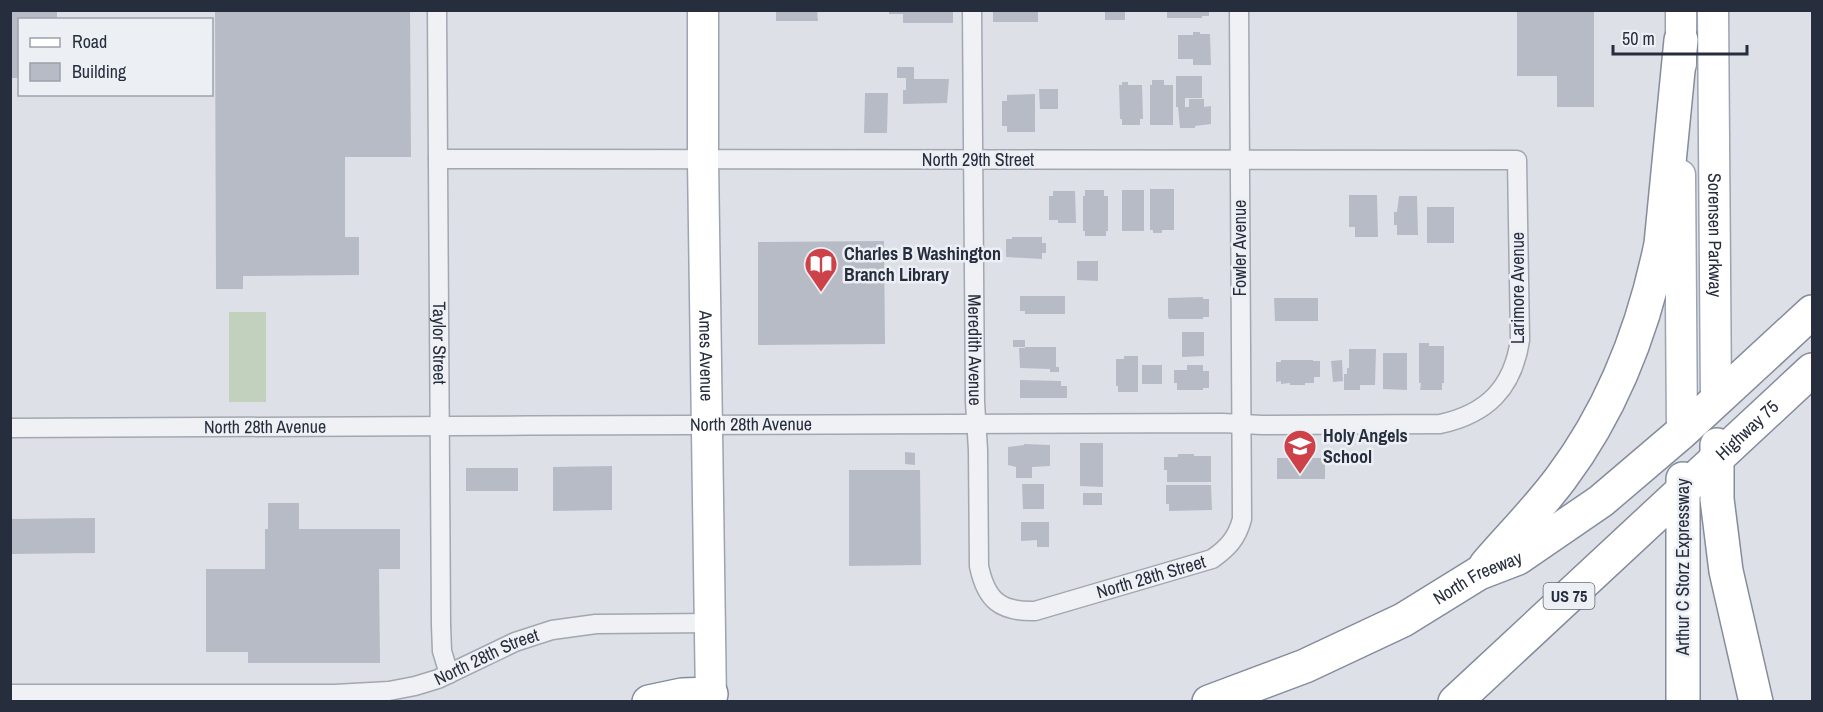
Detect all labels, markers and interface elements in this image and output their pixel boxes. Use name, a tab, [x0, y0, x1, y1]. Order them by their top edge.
legend	[18, 18, 213, 96]
scale bar	[1613, 18, 1746, 56]
text: 50 m	[1622, 26, 1655, 51]
text: Road	[72, 29, 107, 54]
text: Building	[72, 59, 127, 84]
street label: North 29th Street	[922, 147, 1034, 172]
street label: Sorensen Parkway	[1702, 173, 1728, 298]
street label: Fowler Avenue	[1227, 200, 1252, 296]
street label: Larimore Avenue	[1505, 232, 1530, 344]
place label: Charles B Washington Branch Library	[844, 241, 1001, 287]
library icon: Charles B Washington Branch Library	[803, 246, 839, 293]
street label: Meredith Avenue	[962, 294, 988, 406]
street label: Taylor Street	[427, 301, 452, 385]
street label: Ames Avenue	[693, 309, 720, 402]
street label: Highway 75	[1710, 394, 1784, 466]
street label: North 28th Avenue	[690, 411, 812, 437]
street label: North 28th Avenue	[204, 414, 326, 439]
place label: Holy Angels School	[1323, 423, 1408, 469]
school or university icon: Holy Angels School	[1282, 428, 1318, 475]
street label: Arthur C Storz Expressway	[1670, 478, 1695, 657]
street label: North Freeway	[1428, 544, 1526, 610]
street label: North 28th Street	[1093, 549, 1208, 604]
road number: US 75	[1544, 583, 1594, 609]
street label: North 28th Street	[430, 622, 542, 691]

